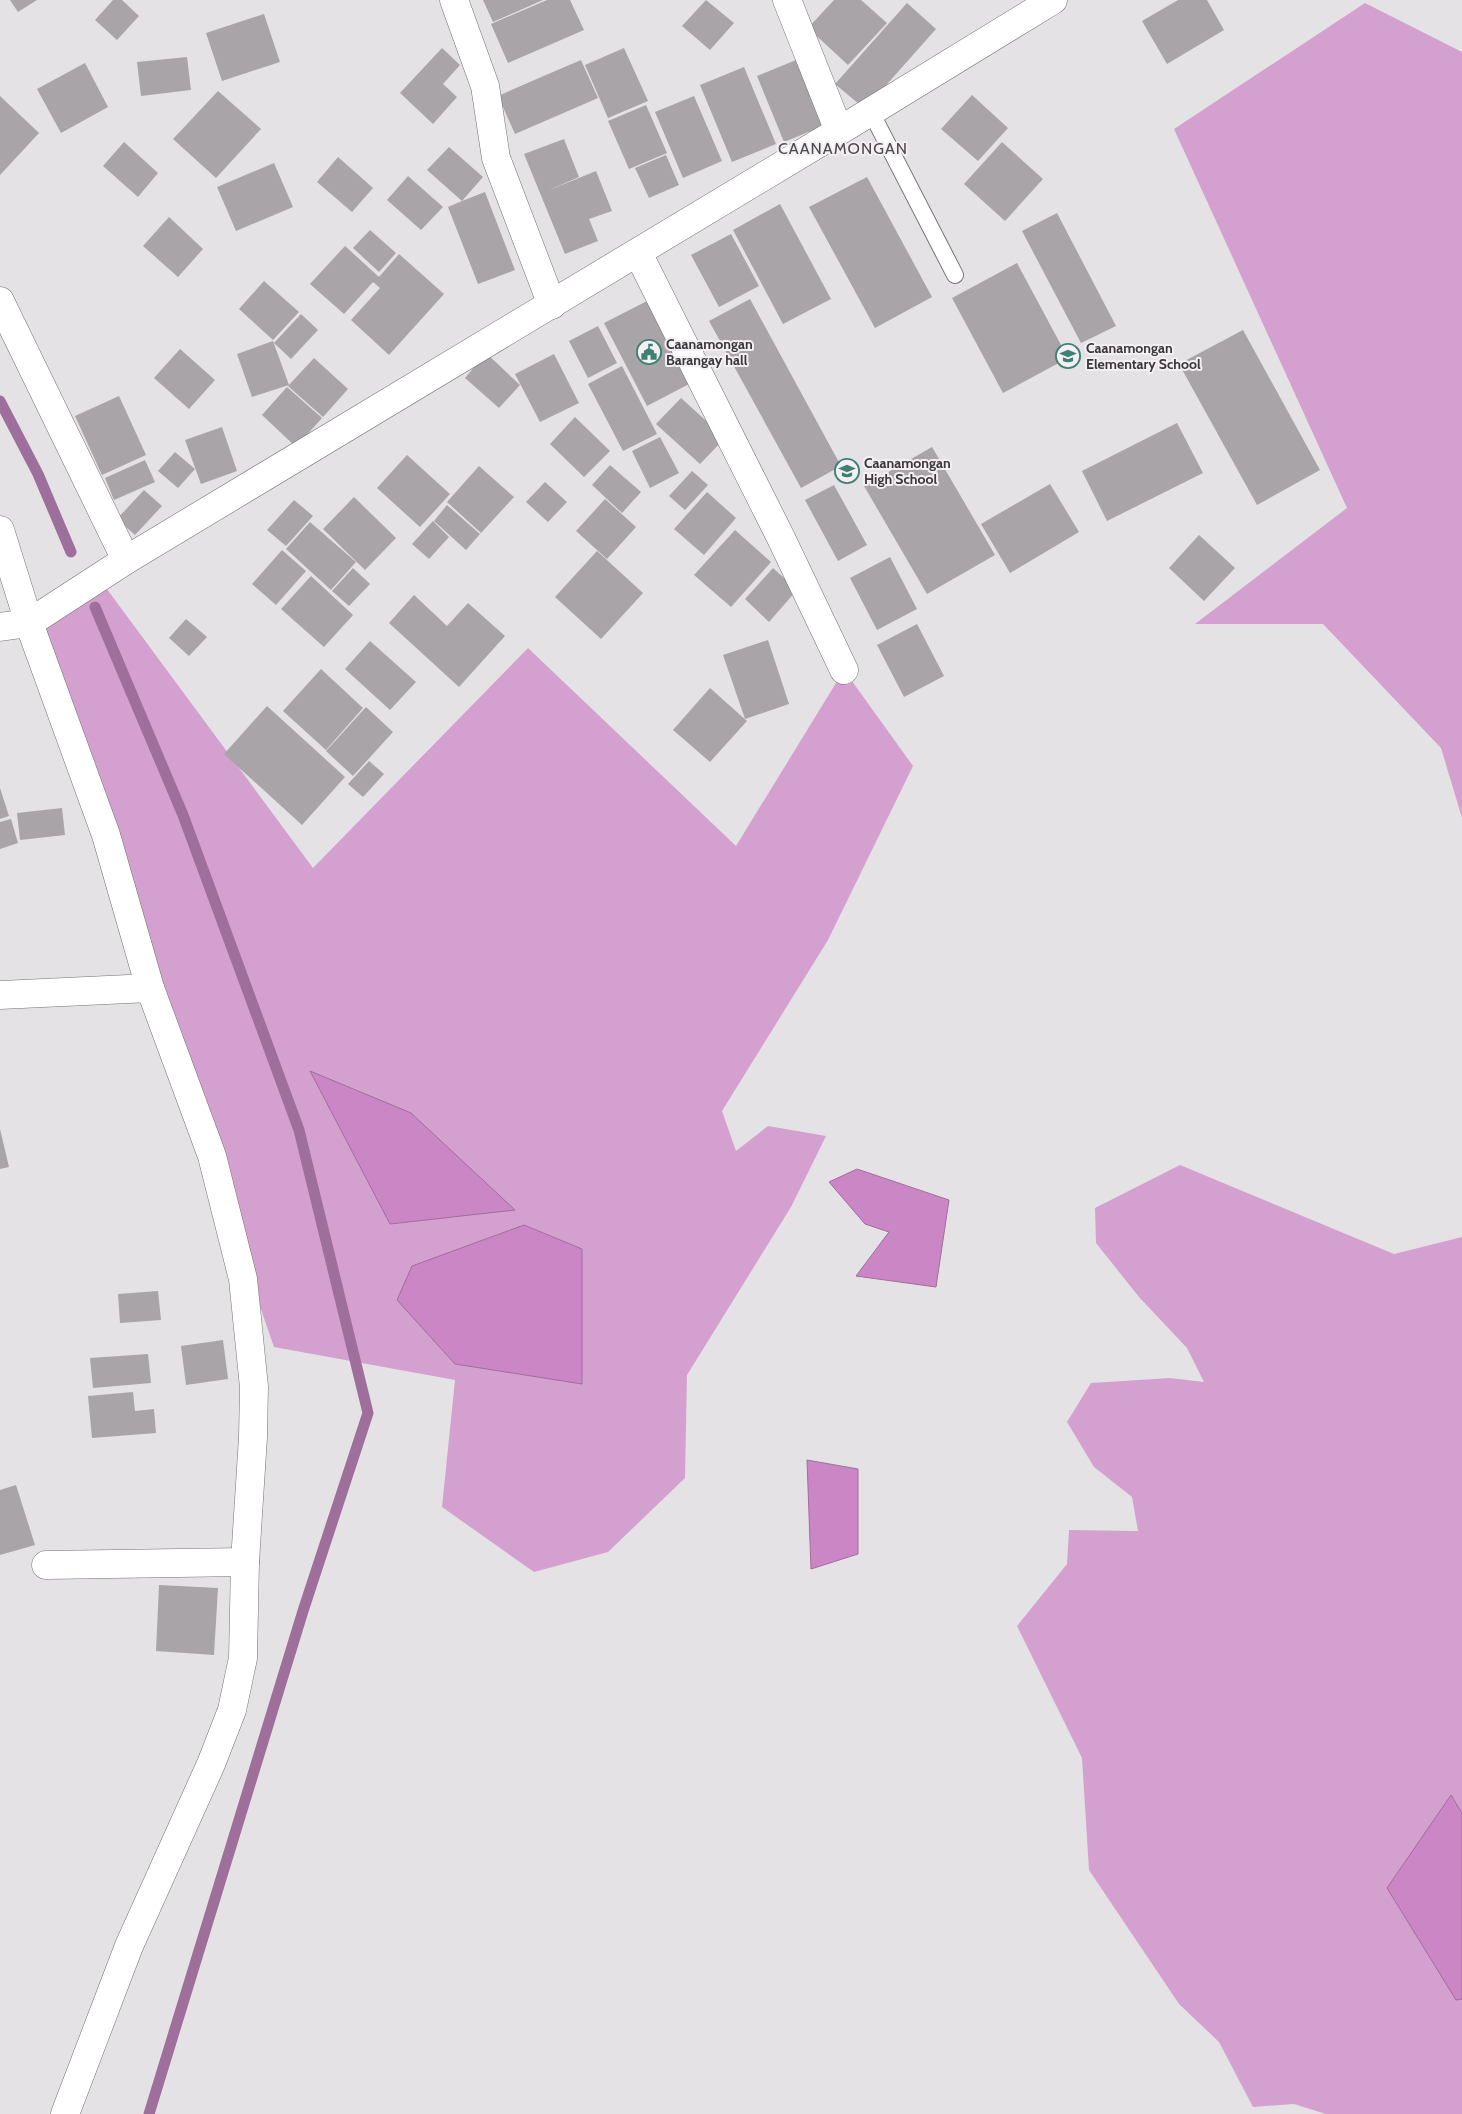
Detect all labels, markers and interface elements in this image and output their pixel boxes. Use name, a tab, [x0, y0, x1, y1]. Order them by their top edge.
district label: CAANAMONGAN	[778, 139, 908, 158]
place label: Caanamongan Barangay hall	[666, 335, 753, 369]
public building icon: Caanamongan Barangay hall	[636, 339, 662, 365]
place label: Caanamongan Elementary School	[1086, 339, 1201, 373]
school or university icon: Caanamongan Elementary School	[1055, 343, 1081, 369]
place label: Caanamongan High School	[864, 454, 951, 488]
school or university icon: Caanamongan High School	[834, 458, 860, 484]

